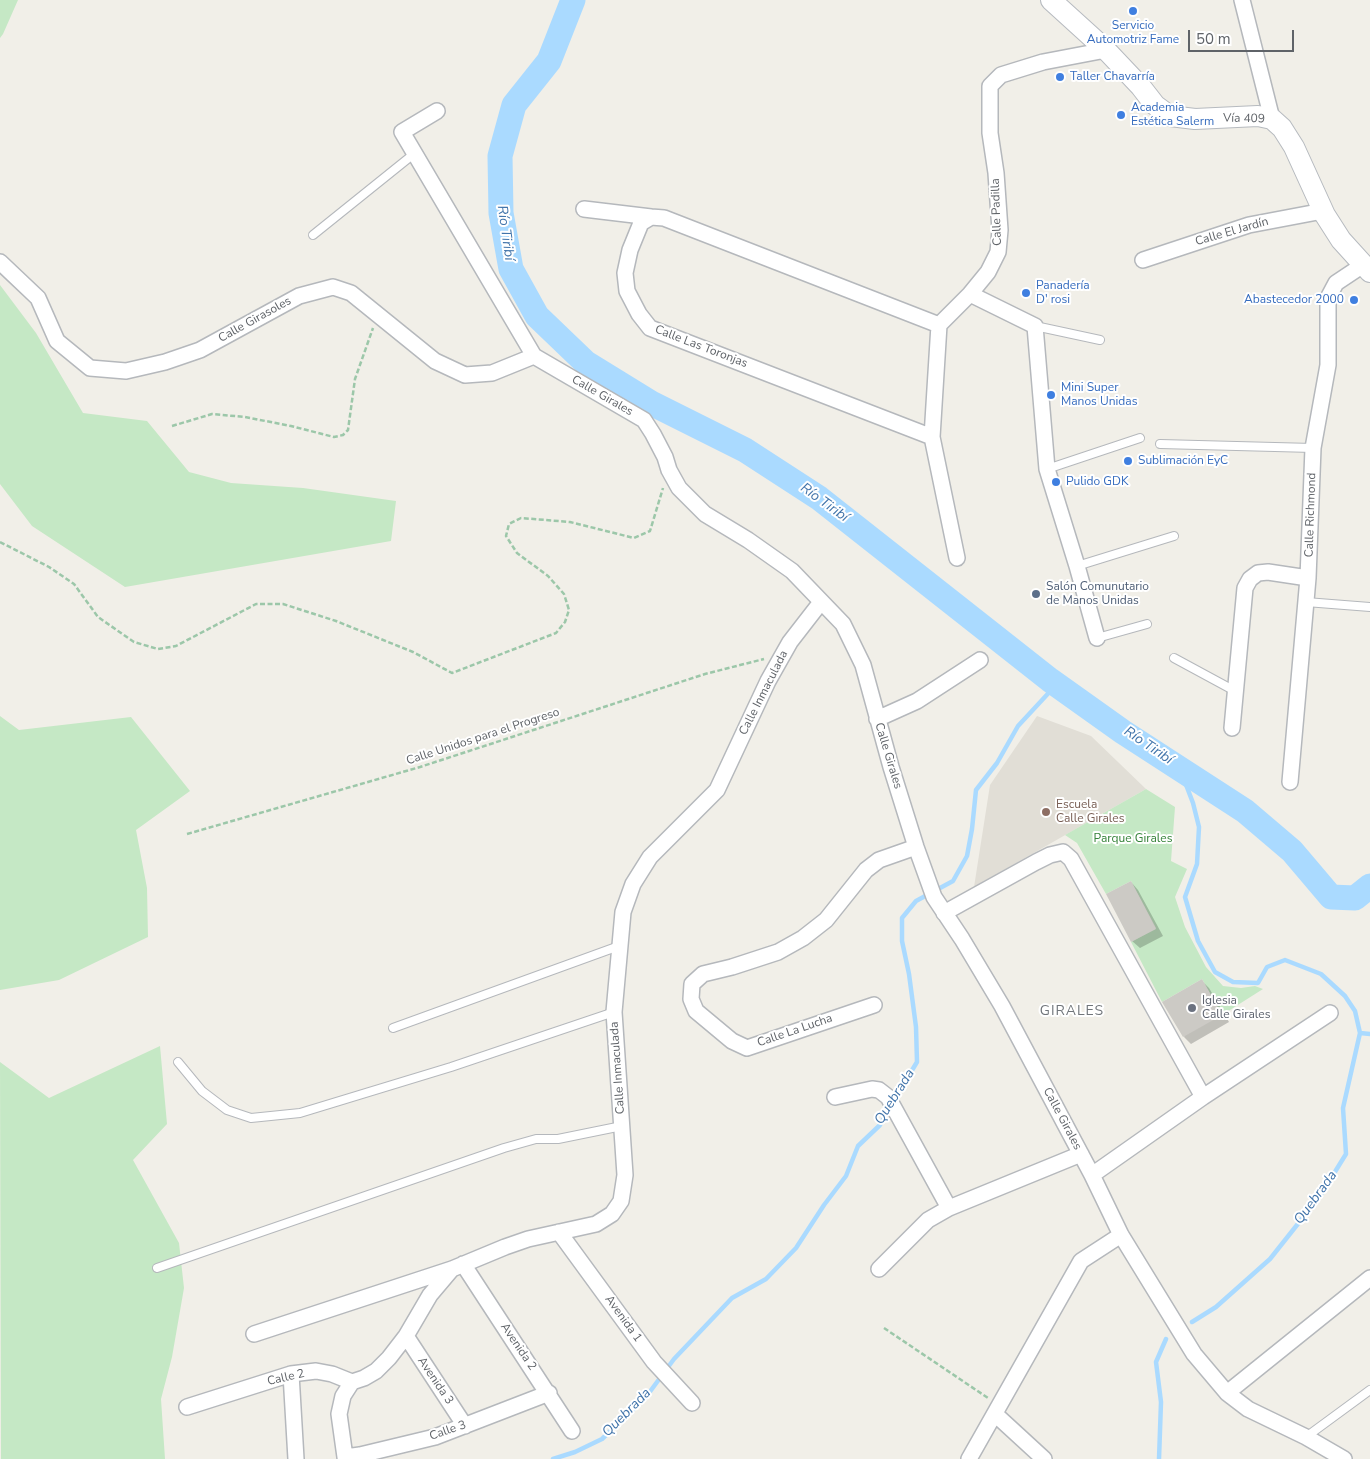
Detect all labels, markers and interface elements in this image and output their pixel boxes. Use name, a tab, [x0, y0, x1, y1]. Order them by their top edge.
marker: Servicio Automotriz Fame	[1127, 5, 1139, 17]
place label: Servicio Automotriz Fame	[1087, 19, 1179, 47]
scale bar	[1190, 20, 1296, 52]
text: 50 m	[1196, 29, 1231, 49]
place label: Taller Chavarría	[1070, 70, 1155, 84]
marker: Taller Chavarría	[1054, 71, 1066, 83]
place label: Academia Estética Salerm	[1131, 101, 1214, 129]
marker: Academia Estética Salerm	[1115, 109, 1127, 121]
street label: Vía 409	[1223, 111, 1265, 127]
street label: Calle Padilla	[989, 178, 1005, 246]
water label: Río Tiribí	[493, 204, 517, 262]
street label: Calle El Jardín	[1194, 215, 1270, 249]
place label: Panadería D' rosi	[1036, 279, 1090, 307]
marker: Panadería D' rosi	[1020, 287, 1032, 299]
place label: Abastecedor 2000	[1244, 293, 1344, 307]
street label: Calle Girasoles	[216, 294, 294, 346]
marker: Abastecedor 2000	[1348, 294, 1360, 306]
street label: Calle Las Toronjas	[653, 323, 749, 371]
street label: Calle Girales	[569, 373, 635, 419]
place label: Mini Super Manos Unidas	[1061, 381, 1137, 409]
marker: Mini Super Manos Unidas	[1045, 389, 1057, 401]
place label: Sublimación EyC	[1138, 454, 1228, 468]
marker: Sublimación EyC	[1122, 455, 1134, 467]
street label: Calle Richmond	[1302, 472, 1320, 558]
place label: Pulido GDK	[1066, 475, 1128, 489]
marker: Pulido GDK	[1050, 476, 1062, 488]
water label: Río Tiribí	[797, 480, 851, 526]
place label: Salón Comunutario de Manos Unidas	[1046, 580, 1149, 608]
marker: Salón Comunutario de Manos Unidas	[1030, 588, 1042, 600]
street label: Calle Inmaculada	[737, 648, 791, 738]
street label: Calle Unidos para el Progreso	[405, 705, 561, 769]
street label: Calle Girales	[871, 721, 905, 791]
water label: Río Tiribí	[1120, 724, 1176, 768]
place label: Escuela Calle Girales	[1056, 798, 1124, 826]
marker: Escuela Calle Girales	[1040, 806, 1052, 818]
park label: Parque Girales	[1094, 832, 1172, 846]
place label: Iglesia Calle Girales	[1202, 994, 1270, 1022]
marker: Iglesia Calle Girales	[1186, 1002, 1198, 1014]
district label: GIRALES	[1039, 1004, 1105, 1020]
street label: Calle La Lucha	[756, 1011, 834, 1051]
street label: Calle Inmaculada	[608, 1021, 628, 1115]
water label: Quebrada	[871, 1066, 919, 1128]
street label: Calle Girales	[1040, 1085, 1084, 1153]
water label: Quebrada	[1291, 1168, 1341, 1228]
street label: Avenida 1	[601, 1293, 645, 1345]
street label: Avenida 2	[497, 1321, 539, 1373]
street label: Avenida 3	[414, 1355, 456, 1407]
street label: Calle 2	[266, 1367, 306, 1389]
water label: Quebrada	[599, 1385, 655, 1441]
street label: Calle 3	[428, 1418, 468, 1444]

